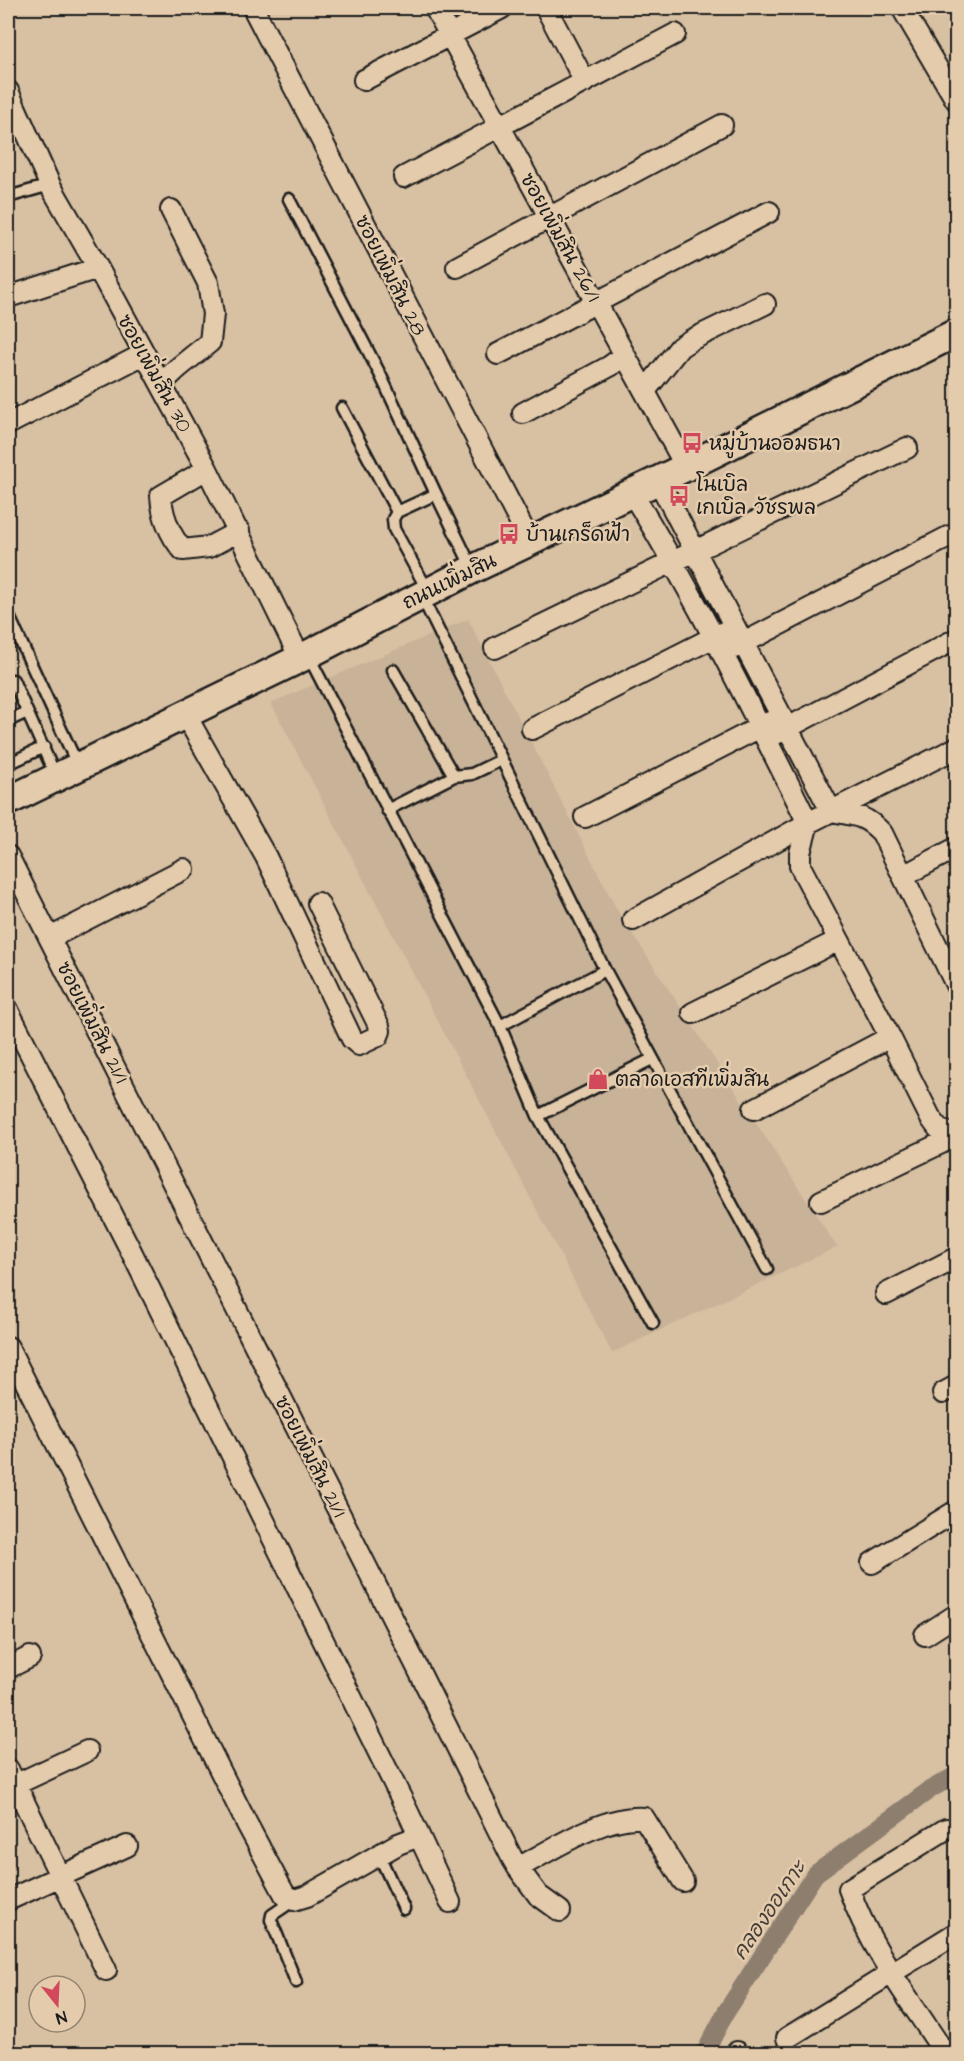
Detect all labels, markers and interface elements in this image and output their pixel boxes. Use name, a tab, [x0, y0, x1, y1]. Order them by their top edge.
street label: ซอยเพิ่มสิน 26/1	[513, 165, 612, 307]
street label: ซอยเพิ่มสิน 28	[348, 208, 437, 341]
street label: ซอยเพิ่มสิน 30	[110, 307, 203, 438]
place label: หมู่บ้านออมธนา	[709, 430, 841, 459]
bus stop icon: หมู่บ้านออมธนา	[680, 431, 704, 455]
place label: โนเบิล เกเบิล วัชรพล	[696, 471, 816, 522]
bus stop icon: โนเบิล เกเบิล วัชรพล	[667, 484, 691, 508]
place label: บ้านเกร็ดฟ้า	[526, 520, 630, 549]
bus stop icon: บ้านเกร็ดฟ้า	[497, 522, 521, 546]
street label: ถนนเพิ่มสิน	[395, 542, 501, 617]
street label: ซอยเพิ่มสิน 21/1	[49, 954, 140, 1089]
place label: ตลาดเอสทีเพิ่มสิน	[615, 1061, 769, 1094]
shop icon: ตลาดเอสทีเพิ่มสิน	[586, 1067, 610, 1091]
street label: ซอยเพิ่มสิน 21/1	[267, 1388, 358, 1523]
water label: คลองออเกาะ	[726, 1853, 814, 1965]
north arrow	[27, 1974, 87, 2034]
text: N	[53, 2005, 69, 2029]

